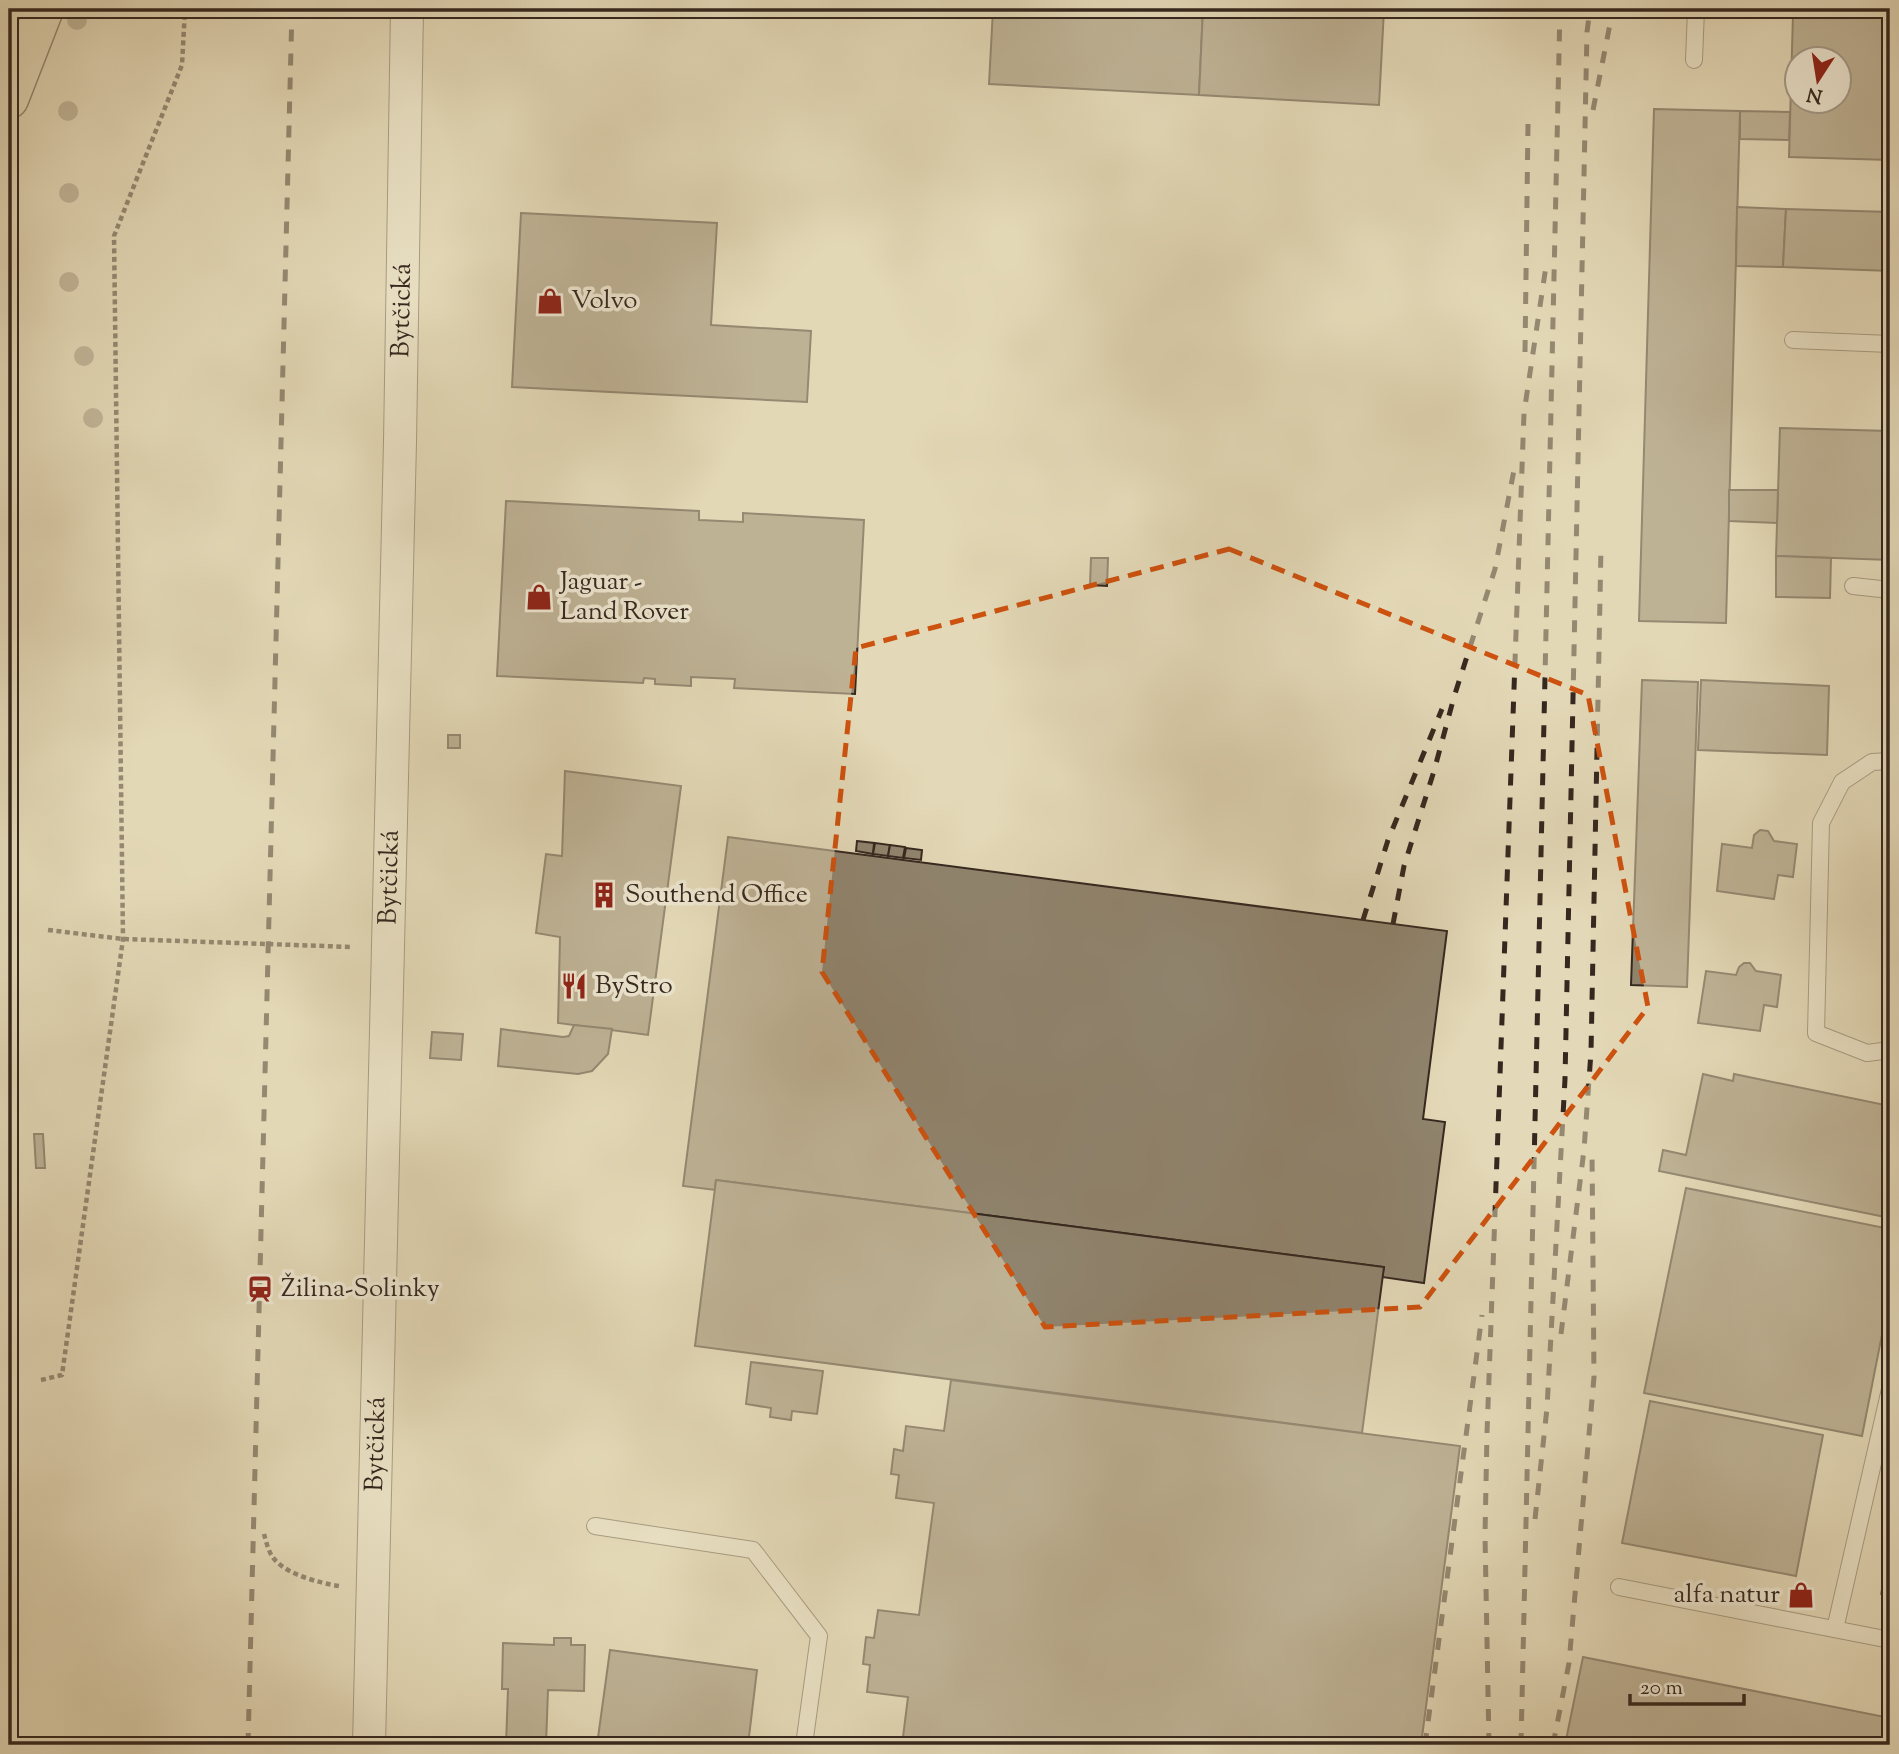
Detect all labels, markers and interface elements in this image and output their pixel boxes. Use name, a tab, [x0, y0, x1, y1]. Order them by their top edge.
north arrow	[1784, 46, 1854, 116]
text: N	[1805, 79, 1825, 109]
street label: Bytčická	[383, 263, 421, 358]
place label: Volvo	[571, 283, 638, 320]
shop icon: Volvo	[535, 286, 565, 316]
place label: Jaguar - Land Rover	[558, 564, 689, 631]
shop icon: Jaguar - Land Rover	[524, 582, 554, 612]
street label: Bytčická	[370, 829, 409, 925]
place label: Southend Office	[625, 877, 808, 914]
building icon: Southend Office	[589, 880, 619, 910]
place label: ByStro	[595, 968, 673, 1005]
restaurant icon: ByStro	[559, 971, 589, 1001]
place label: Žilina-Solinky	[281, 1271, 440, 1308]
station icon: Žilina-Solinky	[245, 1274, 275, 1304]
street label: Bytčická	[357, 1396, 396, 1492]
place label: alfa natur	[1674, 1577, 1780, 1614]
shop icon: alfa natur	[1786, 1580, 1816, 1610]
scale bar	[1630, 1663, 1743, 1707]
text: 20 m	[1640, 1674, 1683, 1704]

